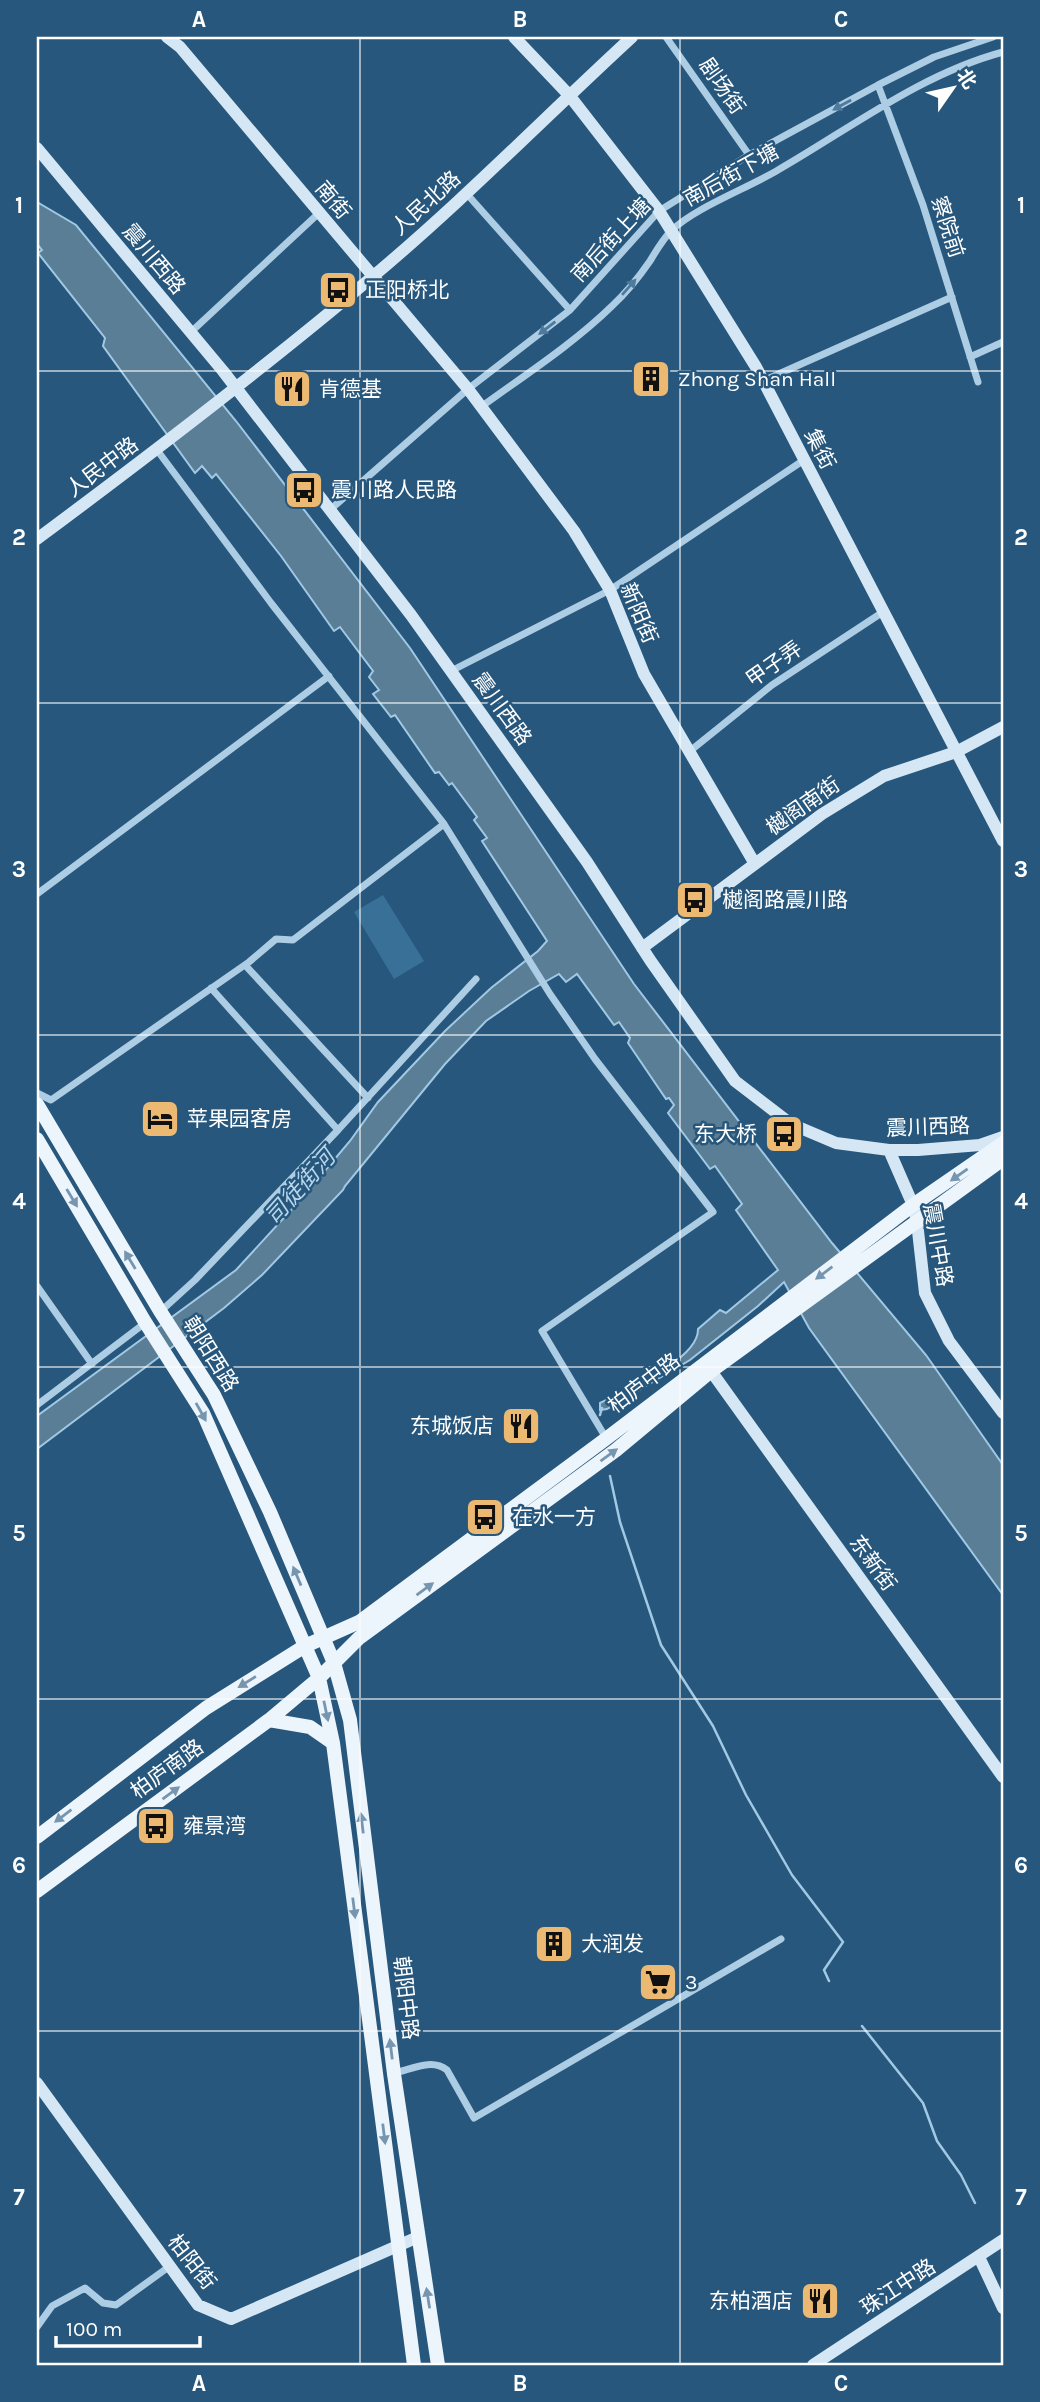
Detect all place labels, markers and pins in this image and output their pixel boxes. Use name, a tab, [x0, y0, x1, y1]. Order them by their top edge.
bus stop icon: 正阳桥北	[317, 269, 359, 311]
place label: 正阳桥北	[365, 278, 449, 302]
building icon: Zhong Shan Hall	[630, 358, 672, 400]
place label: Zhong Shan Hall	[678, 367, 836, 391]
restaurant icon: 肯德基	[271, 368, 313, 410]
place label: 肯德基	[319, 377, 382, 401]
bus stop icon: 震川路人民路	[283, 469, 325, 511]
place label: 震川路人民路	[331, 478, 457, 502]
bus stop icon: 樾阁路震川路	[674, 879, 716, 921]
place label: 樾阁路震川路	[722, 888, 848, 912]
hotel icon: 苹果园客房	[139, 1098, 181, 1140]
place label: 苹果园客房	[187, 1107, 292, 1131]
bus stop icon: 东大桥	[763, 1113, 805, 1155]
place label: 东大桥	[694, 1122, 757, 1146]
restaurant icon: 东城饭店	[500, 1405, 542, 1447]
place label: 东城饭店	[410, 1414, 494, 1438]
bus stop icon: 在水一方	[464, 1496, 506, 1538]
place label: 在水一方	[512, 1505, 596, 1529]
bus stop icon: 雍景湾	[135, 1805, 177, 1847]
place label: 雍景湾	[183, 1814, 246, 1838]
building icon: 大润发	[533, 1923, 575, 1965]
place label: 大润发	[581, 1932, 644, 1956]
supermarket icon: 3	[637, 1961, 679, 2003]
place label: 3	[685, 1970, 697, 1994]
restaurant icon: 东柏酒店	[799, 2280, 841, 2322]
place label: 东柏酒店	[709, 2289, 793, 2313]

